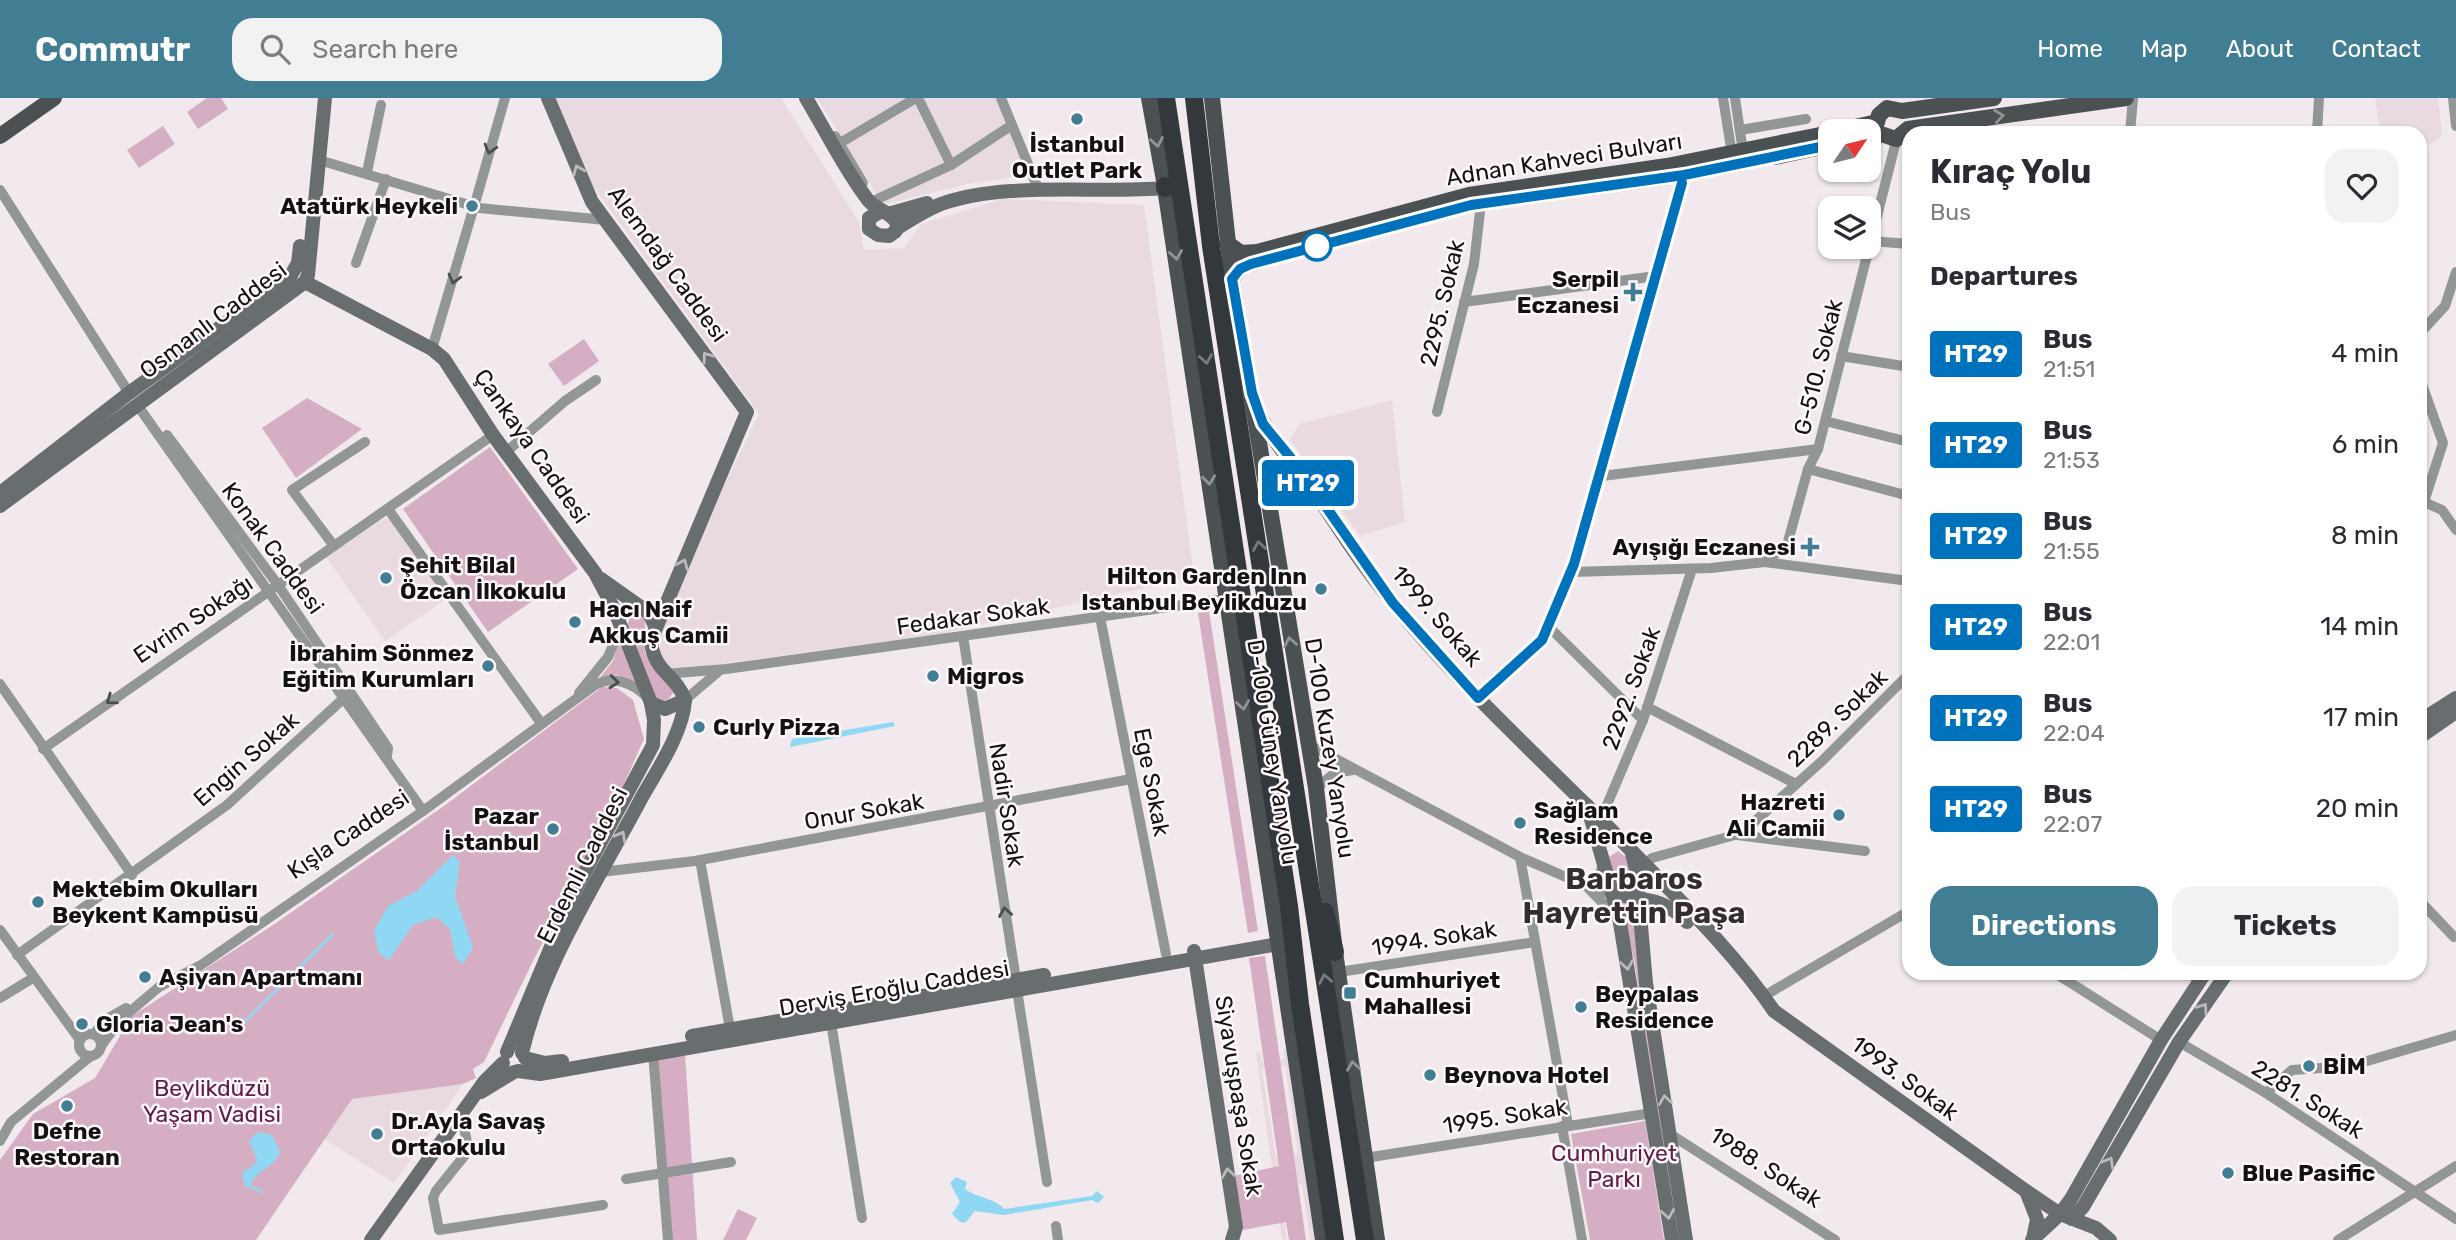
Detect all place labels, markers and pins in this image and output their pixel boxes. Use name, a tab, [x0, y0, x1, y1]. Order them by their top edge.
marker: İstanbul Outlet Park	[1069, 111, 1085, 127]
place label: İstanbul Outlet Park	[1012, 130, 1143, 184]
place label: Atatürk Heykeli	[280, 192, 458, 220]
marker: Atatürk Heykeli	[464, 198, 480, 214]
unlabelled marker	[1302, 231, 1332, 261]
place label: Serpil Eczanesi	[1517, 265, 1619, 319]
marker: Serpil Eczanesi	[1625, 284, 1641, 300]
place label: Ayışığı Eczanesi	[1613, 533, 1796, 561]
marker: Ayışığı Eczanesi	[1802, 539, 1818, 555]
place label: Şehit Bilal Özcan İlkokulu	[400, 551, 566, 605]
place label: Hilton Garden Inn Istanbul Beylikduzu	[1081, 562, 1307, 616]
marker: Şehit Bilal Özcan İlkokulu	[378, 570, 394, 586]
marker: Hilton Garden Inn Istanbul Beylikduzu	[1313, 581, 1329, 597]
place label: Hacı Naif Akkuş Camii	[589, 595, 729, 649]
marker: Hacı Naif Akkuş Camii	[567, 614, 583, 630]
place label: İbrahim Sönmez Eğitim Kurumları	[282, 639, 474, 693]
marker: İbrahim Sönmez Eğitim Kurumları	[480, 658, 496, 674]
place label: Migros	[947, 662, 1025, 690]
marker: Migros	[925, 668, 941, 684]
place label: Curly Pizza	[713, 713, 840, 741]
marker: Curly Pizza	[691, 719, 707, 735]
place label: Hazreti Ali Camii	[1727, 788, 1825, 842]
place label: Sağlam Residence	[1534, 796, 1653, 850]
place label: Pazar İstanbul	[444, 802, 540, 856]
marker: Hazreti Ali Camii	[1831, 807, 1847, 823]
marker: Sağlam Residence	[1512, 815, 1528, 831]
marker: Pazar İstanbul	[545, 821, 561, 837]
place label: Mektebim Okulları Beykent Kampüsü	[52, 875, 258, 929]
marker: Mektebim Okulları Beykent Kampüsü	[30, 894, 46, 910]
place label: Aşiyan Apartmanı	[159, 963, 362, 991]
place label: Cumhuriyet Mahallesi	[1364, 966, 1501, 1020]
marker: Aşiyan Apartmanı	[137, 969, 153, 985]
place label: Beypalas Residence	[1595, 980, 1714, 1034]
marker: Cumhuriyet Mahallesi	[1342, 985, 1358, 1001]
marker: Beypalas Residence	[1573, 999, 1589, 1015]
place label: Gloria Jean's	[96, 1010, 244, 1038]
marker: Gloria Jean's	[74, 1016, 90, 1032]
place label: BİM	[2323, 1052, 2366, 1080]
marker: BİM	[2301, 1058, 2317, 1074]
place label: Beynova Hotel	[1444, 1061, 1609, 1089]
marker: Beynova Hotel	[1422, 1067, 1438, 1083]
marker: Defne Restoran	[59, 1098, 75, 1114]
place label: Dr.Ayla Savaş Ortaokulu	[391, 1107, 546, 1161]
place label: Defne Restoran	[14, 1117, 120, 1171]
marker: Dr.Ayla Savaş Ortaokulu	[369, 1126, 385, 1142]
place label: Blue Pasific	[2242, 1159, 2375, 1187]
marker: Blue Pasific	[2220, 1165, 2236, 1181]

